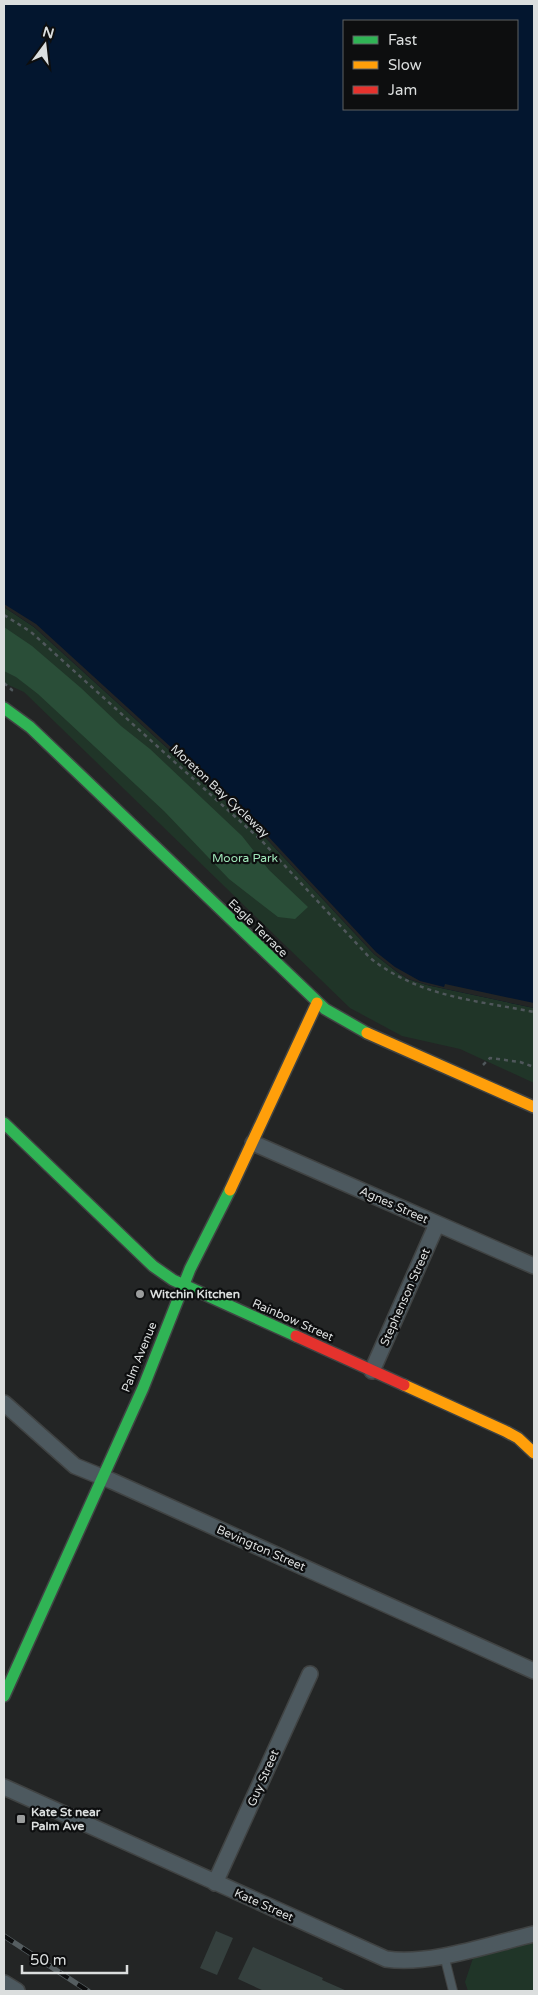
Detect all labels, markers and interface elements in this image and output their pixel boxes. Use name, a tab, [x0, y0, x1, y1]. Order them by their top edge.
north arrow	[20, 20, 70, 70]
legend	[343, 20, 518, 110]
text: N	[41, 23, 56, 43]
text: Fast	[388, 31, 418, 49]
text: Slow	[388, 56, 422, 74]
text: Jam	[388, 81, 417, 99]
street label: Moreton Bay Cycleway	[168, 742, 272, 841]
park label: Moora Park	[212, 851, 279, 865]
street label: Eagle Terrace	[225, 896, 291, 960]
street label: Agnes Street	[358, 1184, 431, 1227]
street label: Stephenson Street	[377, 1246, 433, 1348]
place label: Witchin Kitchen	[150, 1287, 240, 1301]
marker: Witchin Kitchen	[134, 1288, 146, 1300]
street label: Rainbow Street	[250, 1296, 336, 1344]
street label: Palm Avenue	[119, 1320, 160, 1394]
street label: Bevington Street	[214, 1522, 308, 1574]
street label: Guy Street	[244, 1747, 282, 1808]
place label: Kate St near Palm Ave	[31, 1805, 101, 1833]
marker: Kate St near Palm Ave	[15, 1813, 27, 1825]
street label: Kate Street	[232, 1886, 296, 1924]
scale bar	[22, 1942, 128, 1974]
text: 50 m	[30, 1951, 67, 1969]

